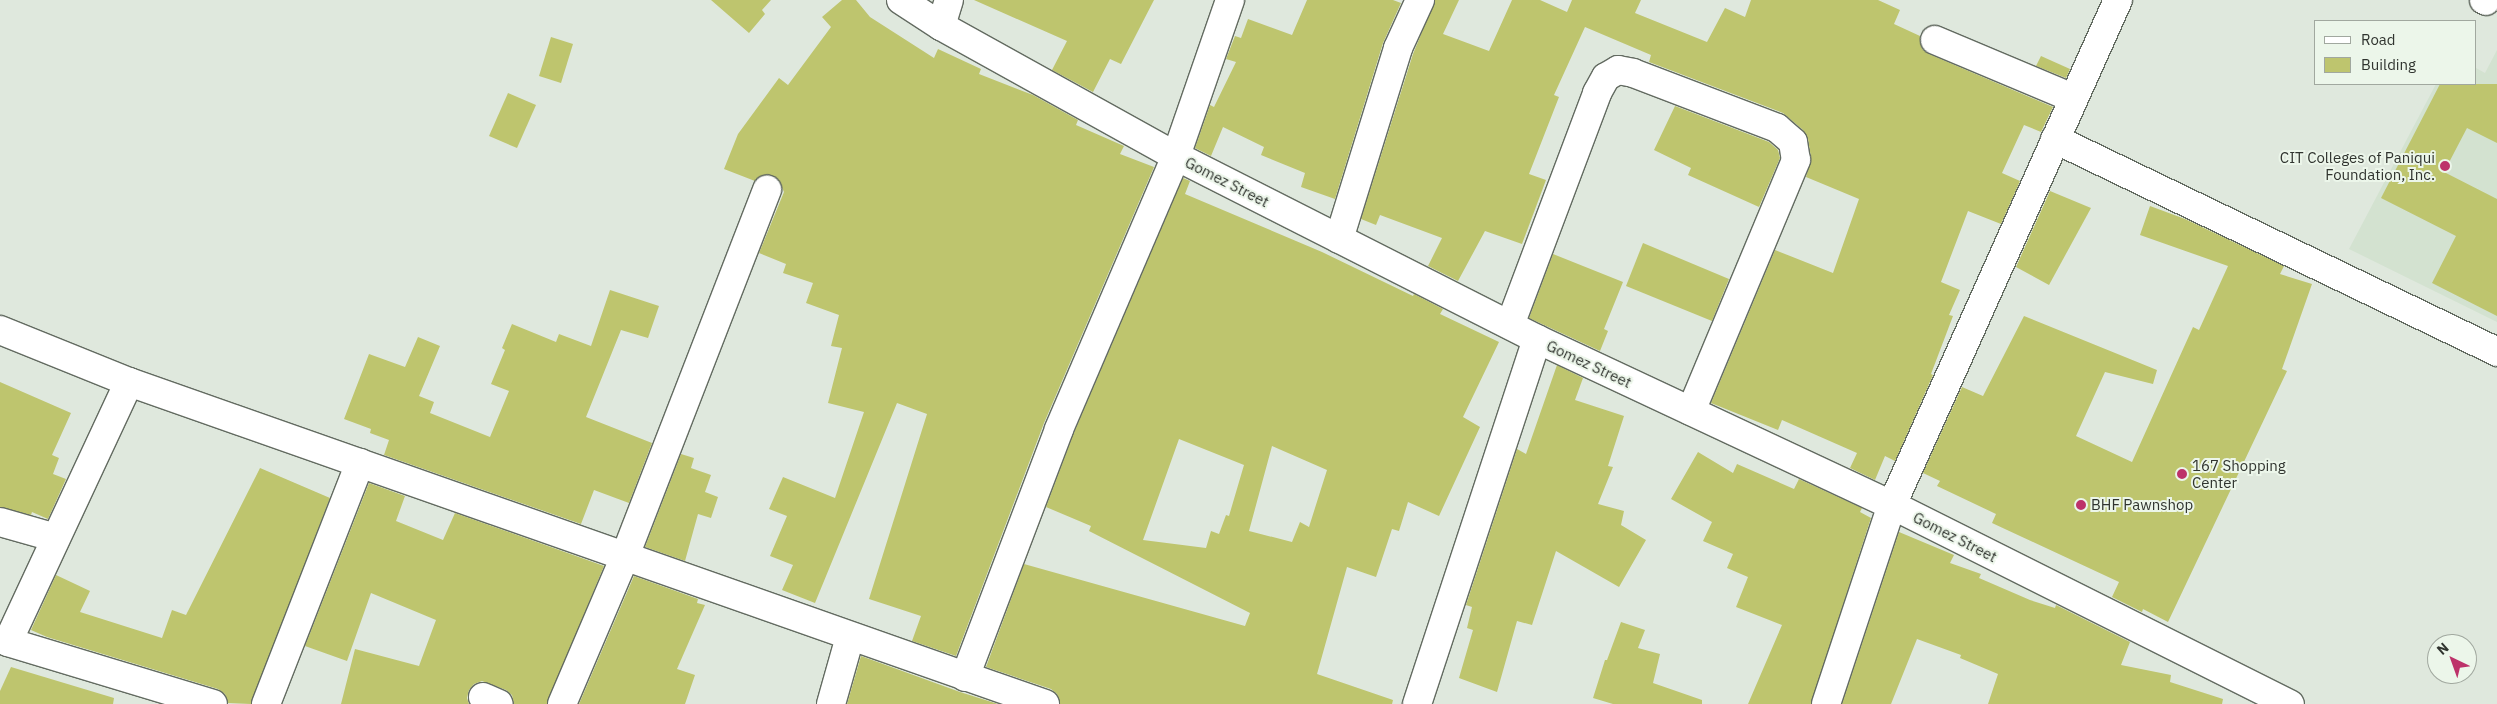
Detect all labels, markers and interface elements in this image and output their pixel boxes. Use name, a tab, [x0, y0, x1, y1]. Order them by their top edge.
legend	[2314, 20, 2477, 85]
text: Road	[2361, 30, 2396, 49]
text: Building	[2361, 55, 2416, 74]
place label: CIT Colleges of Paniqui Foundation, Inc.	[2280, 148, 2435, 183]
street label: Gomez Street	[1182, 153, 1272, 211]
marker: CIT Colleges of Paniqui Foundation, Inc.	[2439, 160, 2451, 172]
street label: Gomez Street	[1544, 336, 1634, 392]
place label: 167 Shopping Center	[2192, 456, 2286, 491]
marker: 167 Shopping Center	[2176, 468, 2188, 480]
place label: BHF Pawnshop	[2091, 496, 2193, 514]
marker: BHF Pawnshop	[2075, 499, 2087, 511]
street label: Gomez Street	[1910, 508, 2000, 566]
north arrow	[2427, 634, 2477, 684]
text: N	[2433, 639, 2452, 659]

